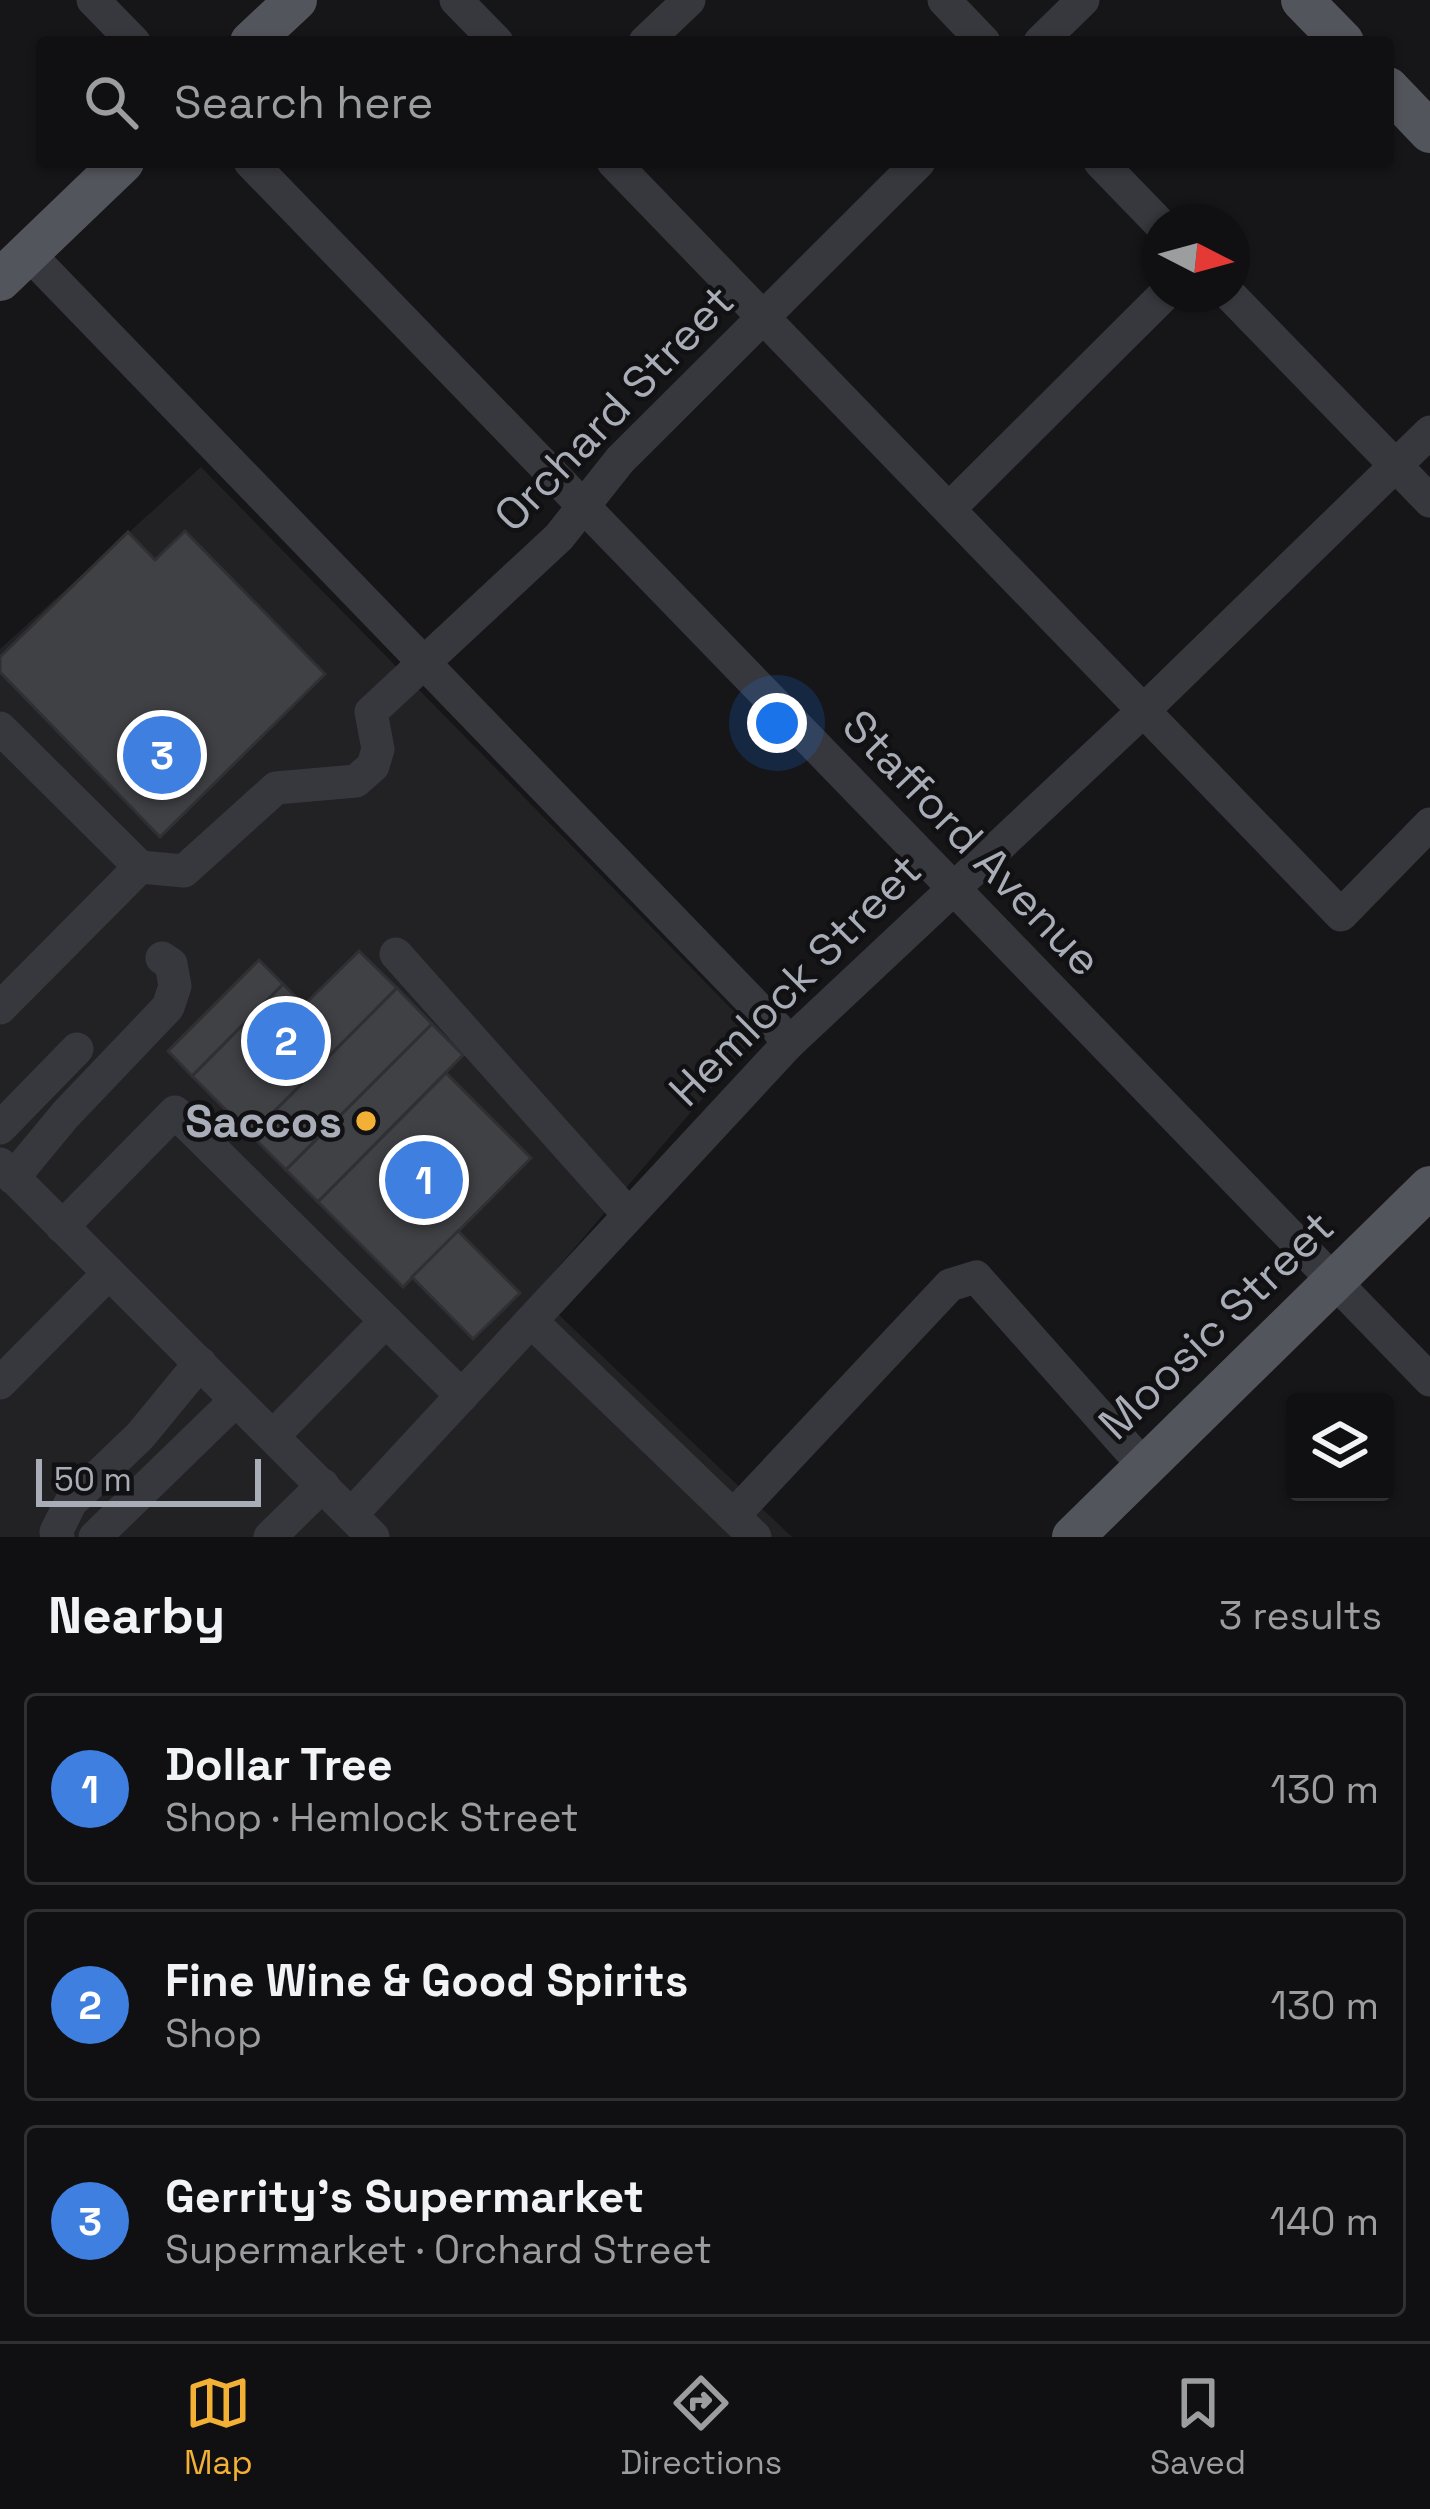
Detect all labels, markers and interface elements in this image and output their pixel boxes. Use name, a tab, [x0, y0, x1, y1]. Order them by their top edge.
search box	[36, 36, 1394, 168]
icon: search	[78, 69, 144, 135]
text: Search here	[174, 74, 433, 131]
north arrow	[1142, 204, 1250, 312]
street label: Orchard Street	[482, 273, 746, 543]
your location	[747, 693, 807, 753]
street label: Stafford Avenue	[830, 698, 1114, 988]
pin: 3	[123, 710, 201, 800]
street label: Hemlock Street	[657, 842, 933, 1118]
pin: 2	[247, 996, 325, 1086]
place label: Saccos	[185, 1093, 342, 1150]
marker: Saccos	[353, 1108, 379, 1134]
pin: 1	[385, 1135, 463, 1225]
street label: Moosic Street	[1086, 1198, 1346, 1452]
map controls	[1286, 1393, 1394, 1501]
button: layers	[1286, 1393, 1394, 1501]
scale bar	[36, 1453, 261, 1506]
text: 50 m	[54, 1459, 132, 1501]
text: Nearby	[48, 1583, 225, 1648]
text: 3 results	[1219, 1591, 1382, 1640]
text: Dollar Tree	[165, 1736, 393, 1793]
text: 1	[81, 1765, 99, 1814]
text: 130 m	[1271, 1765, 1379, 1814]
text: Shop · Hemlock Street	[165, 1793, 579, 1842]
text: Fine Wine & Good Spirits	[165, 1952, 688, 2009]
text: 2	[78, 1981, 102, 2030]
text: 130 m	[1271, 1981, 1379, 2030]
text: Shop	[165, 2009, 262, 2058]
text: Gerrity's Supermarket	[165, 2168, 644, 2225]
text: 3	[78, 2197, 102, 2246]
text: 140 m	[1270, 2197, 1379, 2246]
text: Supermarket · Orchard Street	[165, 2225, 712, 2274]
tab: Map	[184, 2370, 253, 2484]
tab: Directions	[620, 2370, 782, 2484]
tab: Saved	[1150, 2370, 1246, 2484]

